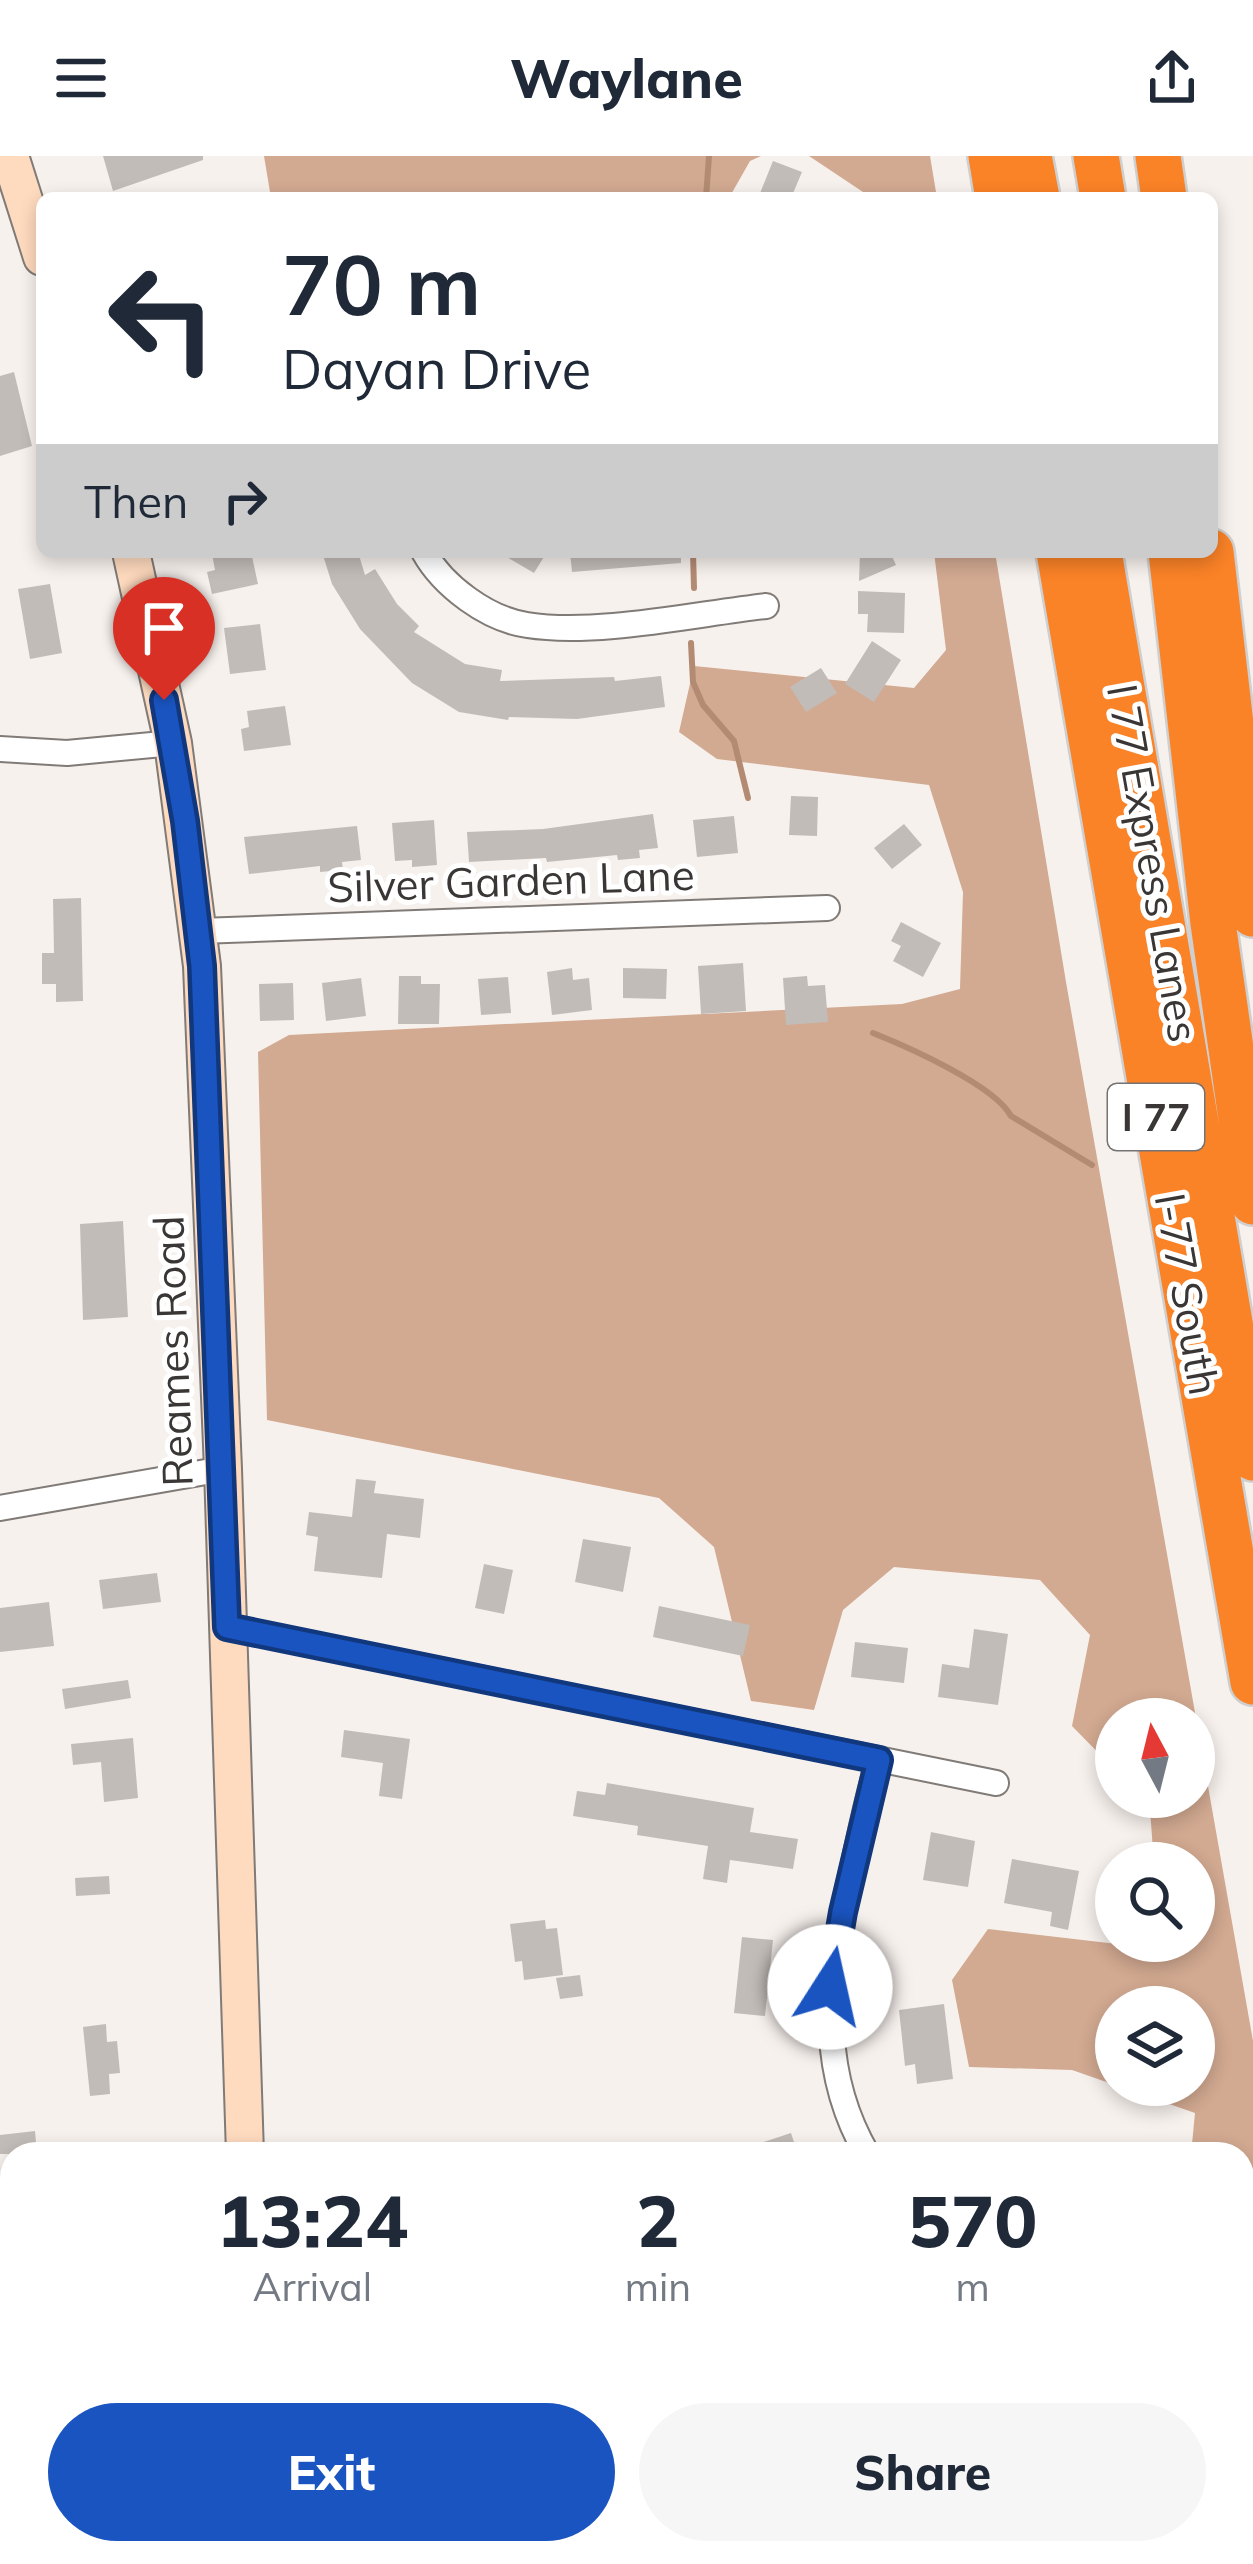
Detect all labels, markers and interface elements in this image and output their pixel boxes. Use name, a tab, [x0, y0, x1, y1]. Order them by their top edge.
text: Waylane	[510, 44, 743, 112]
icon: menu	[48, 45, 114, 111]
icon: share	[1139, 45, 1205, 111]
text: 70 m	[282, 231, 481, 336]
icon: left	[84, 240, 240, 396]
text: Dayan Drive	[282, 335, 591, 403]
icon: right	[212, 468, 278, 534]
text: Then	[84, 473, 188, 529]
pin	[113, 577, 215, 700]
icon: arrive	[131, 595, 197, 661]
street label: I 77 Express Lanes	[1096, 680, 1211, 1046]
street label: Silver Garden Lane	[327, 848, 695, 913]
road number: I 77	[1108, 1084, 1204, 1150]
street label: I-77 South	[1144, 1189, 1231, 1399]
street label: Reames Road	[141, 1215, 204, 1487]
north arrow	[1095, 1698, 1215, 1818]
map controls	[1095, 1698, 1215, 2106]
button: search	[1095, 1842, 1215, 1962]
position arrow	[767, 1924, 893, 2050]
button: layers	[1095, 1986, 1215, 2106]
text: 13:24	[217, 2175, 408, 2265]
text: 2	[636, 2175, 680, 2265]
text: 570	[908, 2175, 1037, 2265]
text: Arrival	[253, 2262, 372, 2311]
text: min	[625, 2262, 691, 2311]
text: m	[955, 2262, 990, 2311]
button: Exit	[48, 2403, 615, 2541]
button: Share	[639, 2403, 1206, 2541]

